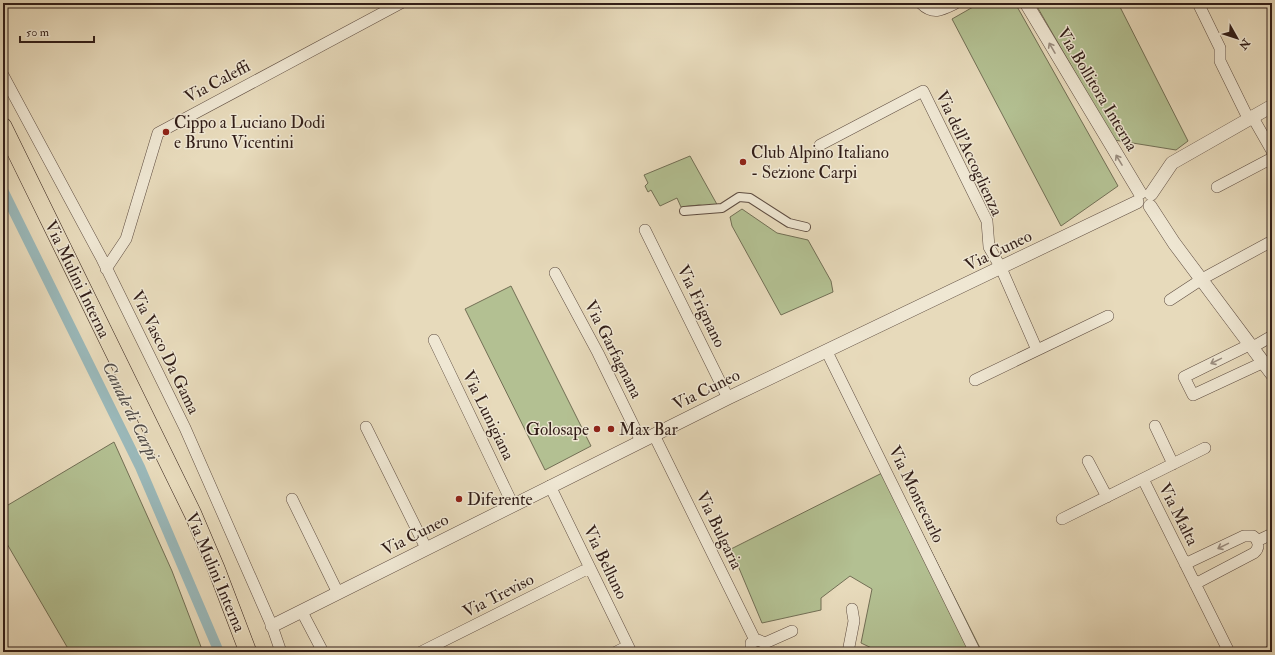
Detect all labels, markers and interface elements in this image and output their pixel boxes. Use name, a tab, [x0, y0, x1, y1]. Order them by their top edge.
scale bar	[20, 18, 94, 44]
north arrow	[1217, 18, 1257, 58]
street label: Via Bollitora Interna	[1052, 24, 1143, 156]
text: 50 m	[26, 25, 50, 40]
text: N	[1236, 35, 1253, 53]
one-way arrow	[1048, 43, 1056, 55]
street label: Via Caleffi	[181, 55, 254, 108]
street label: Via dell'Accoglienza	[931, 87, 1008, 220]
place label: Cippo a Luciano Dodi e Bruno Vicentini	[174, 112, 326, 153]
marker: Cippo a Luciano Dodi e Bruno Vicentini	[161, 127, 171, 137]
place label: Club Alpino Italiano - Sezione Carpi	[751, 142, 889, 184]
one-way arrow	[1115, 155, 1123, 166]
marker: Club Alpino Italiano - Sezione Carpi	[738, 157, 748, 167]
street label: Via Mulini Interna	[40, 217, 115, 342]
street label: Via Cuneo	[961, 225, 1035, 276]
street label: Via Frignano	[673, 262, 731, 351]
street label: Via Vasco Da Gama	[127, 287, 205, 418]
street label: Via Garfagnana	[580, 297, 648, 403]
water label: Canale di Carpi	[97, 358, 164, 465]
one-way arrow	[1210, 358, 1222, 365]
street label: Via Cuneo	[669, 364, 743, 415]
street label: Via Lunigiana	[458, 367, 520, 464]
place label: Golosape	[526, 419, 589, 441]
place label: Max Bar	[619, 419, 679, 440]
marker: Golosape	[592, 424, 602, 434]
marker: Max Bar	[606, 424, 616, 434]
street label: Via Montecarlo	[884, 442, 949, 546]
street label: Via Malta	[1154, 480, 1204, 550]
street label: Via Bulgaria	[692, 488, 748, 574]
place label: Diferente	[467, 489, 533, 510]
marker: Diferente	[454, 494, 464, 504]
street label: Via Mulini Interna	[181, 509, 251, 636]
street label: Via Cuneo	[378, 509, 452, 560]
street label: Via Belluno	[579, 522, 632, 603]
one-way arrow	[1217, 543, 1229, 550]
street label: Via Treviso	[459, 569, 537, 622]

